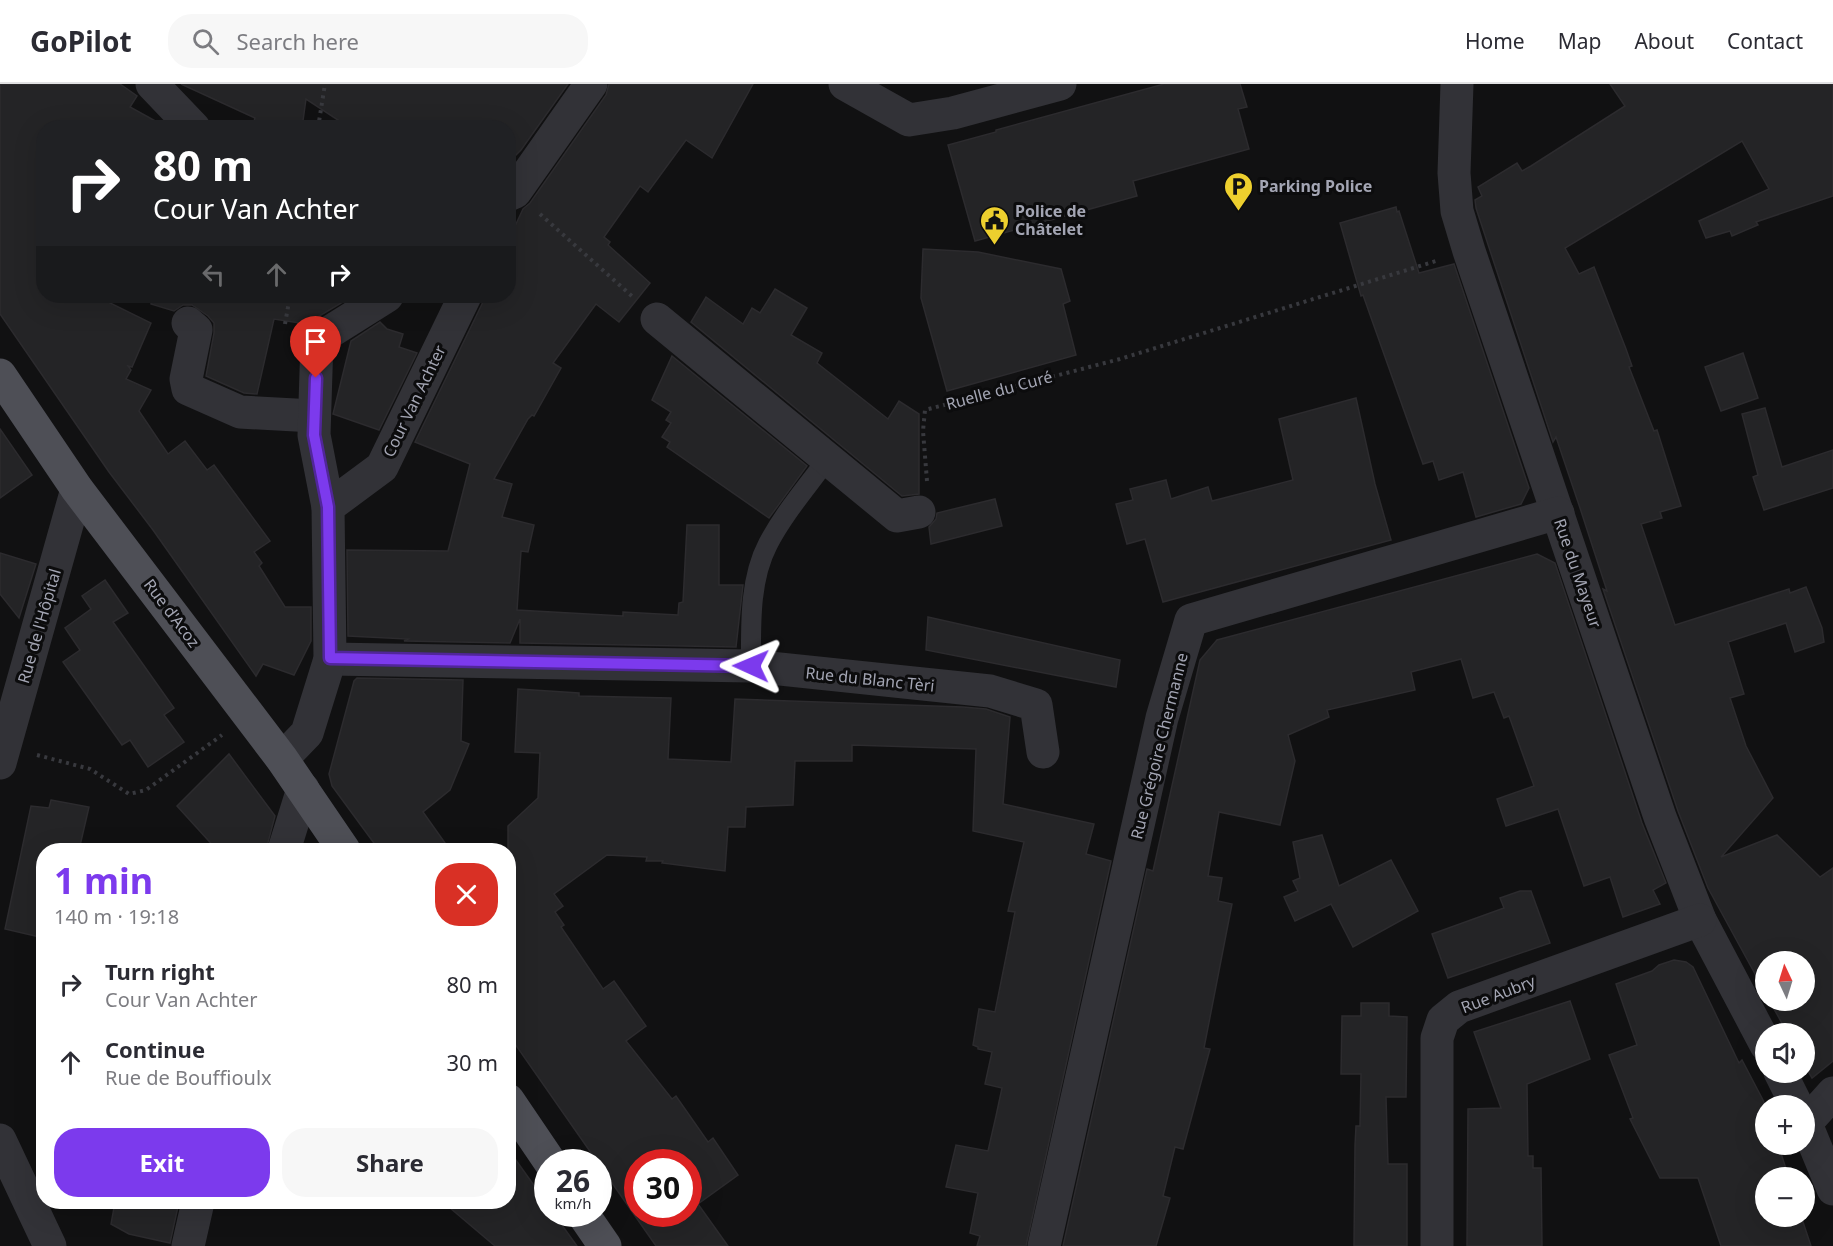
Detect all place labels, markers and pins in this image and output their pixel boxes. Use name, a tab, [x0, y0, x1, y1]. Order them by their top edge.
parking icon: Parking Police	[1222, 170, 1254, 212]
place label: Parking Police	[1259, 175, 1372, 197]
place label: Police de Châtelet	[1015, 200, 1086, 240]
public building icon: Police de Châtelet	[978, 204, 1010, 246]
pin	[290, 316, 341, 378]

